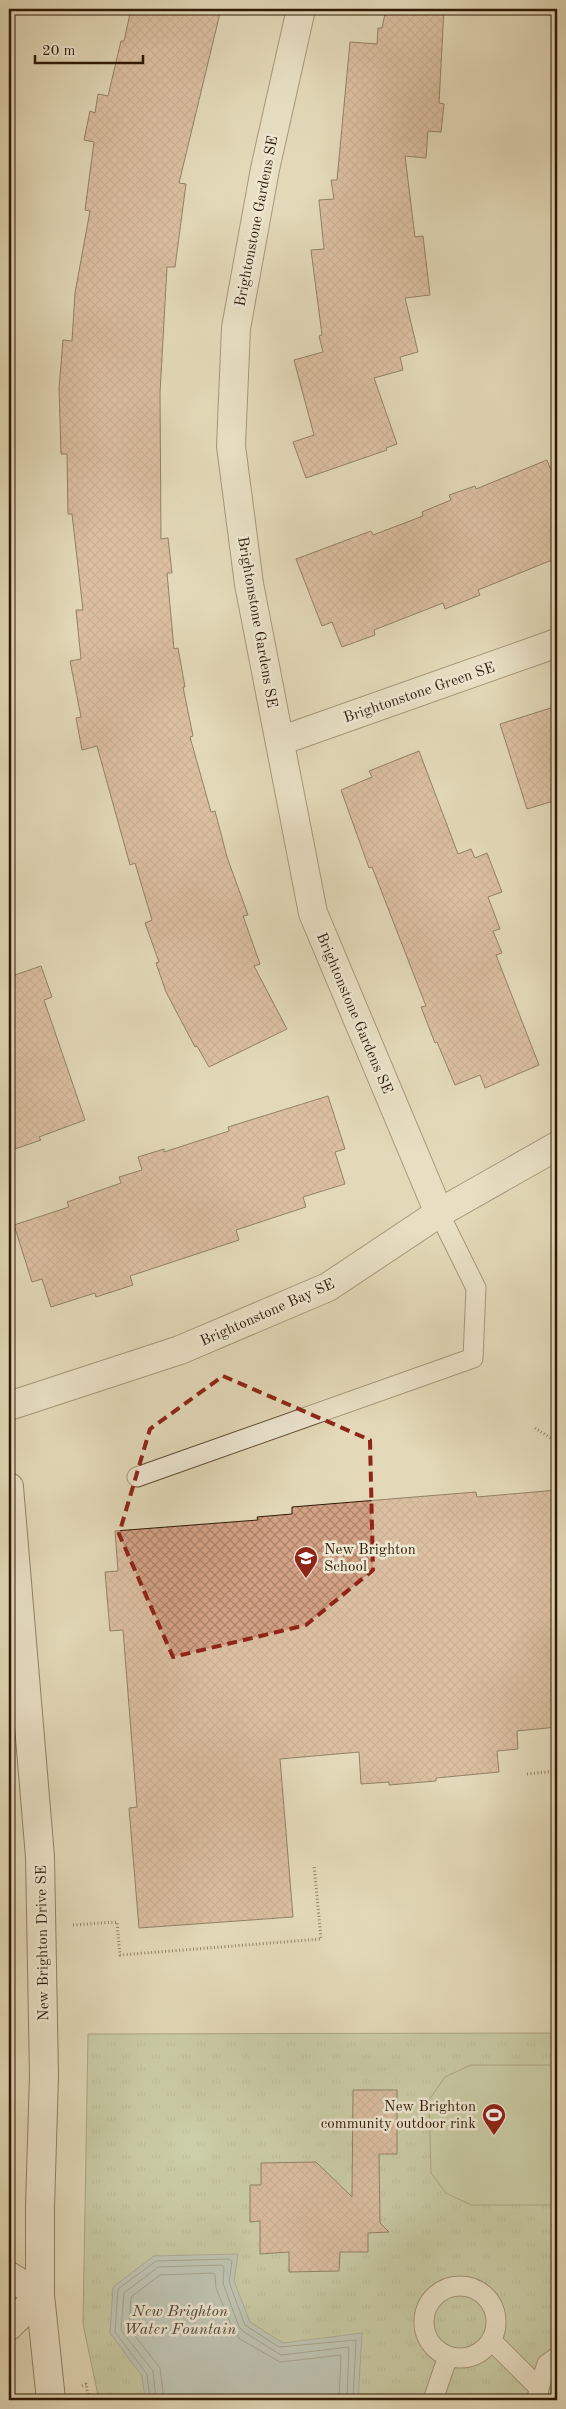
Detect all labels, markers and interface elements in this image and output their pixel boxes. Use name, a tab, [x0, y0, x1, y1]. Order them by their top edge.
scale bar	[35, 32, 142, 64]
text: 20 m	[42, 44, 76, 59]
street label: Brightonstone Gardens SE	[234, 135, 281, 308]
street label: Brightonstone Gardens SE	[234, 535, 279, 709]
street label: Brightonstone Green SE	[342, 660, 497, 726]
street label: Brightonstone Gardens SE	[313, 931, 394, 1096]
street label: Brightonstone Bay SE	[198, 1277, 337, 1350]
place label: New Brighton School	[324, 1543, 416, 1575]
school or university icon: New Brighton School	[293, 1545, 319, 1579]
street label: New Brighton Drive SE	[35, 1865, 52, 2021]
place label: New Brighton community outdoor rink	[321, 2100, 476, 2132]
sports icon: New Brighton community outdoor rink	[481, 2102, 507, 2136]
water label: New Brighton Water Fountain	[124, 2304, 236, 2338]

